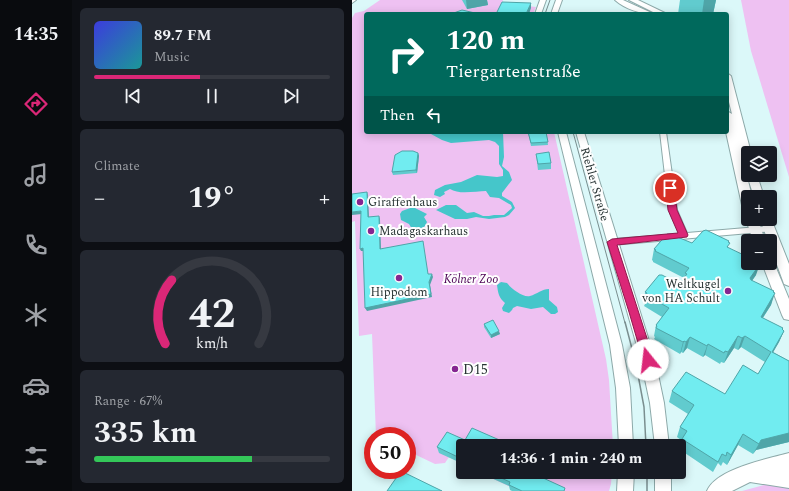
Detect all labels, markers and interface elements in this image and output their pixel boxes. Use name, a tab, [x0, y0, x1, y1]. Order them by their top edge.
text: 120 m	[446, 19, 525, 62]
text: 14:35	[13, 21, 59, 48]
text: 89.7 FM	[154, 24, 211, 47]
icon: right	[380, 28, 432, 80]
text: Music	[154, 47, 190, 67]
text: Tiergartenstraße	[446, 58, 581, 85]
icon: previous	[122, 85, 144, 107]
icon: pause	[201, 85, 223, 107]
icon: next	[280, 85, 302, 107]
icon: directions	[22, 90, 50, 118]
text: Then	[380, 104, 415, 127]
icon: left	[423, 104, 445, 126]
street label: Riehler Straße	[575, 145, 614, 224]
map controls	[741, 146, 777, 270]
button: layers	[741, 146, 777, 182]
text: Climate	[94, 156, 140, 176]
icon: music	[22, 161, 50, 189]
pin	[653, 171, 687, 205]
text: 19°	[188, 175, 236, 221]
icon: arrive	[659, 177, 681, 199]
text: −	[94, 182, 105, 215]
text: +	[319, 182, 330, 215]
button: +	[741, 190, 777, 226]
place label: Giraffenhaus	[368, 193, 437, 212]
marker: Giraffenhaus	[355, 197, 365, 207]
place label: Madagaskarhaus	[379, 222, 468, 241]
marker: Madagaskarhaus	[366, 226, 376, 236]
icon: phone	[22, 231, 50, 259]
button: −	[741, 234, 777, 270]
park label: Kölner Zoo	[444, 270, 498, 289]
marker: Hippodom	[394, 273, 404, 283]
place label: Weltkugel von HA Schult	[641, 275, 720, 308]
text: 42	[189, 283, 235, 346]
place label: Hippodom	[370, 283, 428, 302]
marker: Weltkugel von HA Schult	[723, 286, 733, 296]
icon: climate	[22, 301, 50, 329]
text: km/h	[196, 332, 228, 354]
position arrow	[627, 339, 669, 381]
place label: D15	[463, 359, 488, 380]
marker: D15	[450, 364, 460, 374]
icon: car	[22, 372, 50, 400]
text: Range · 67%	[94, 391, 162, 411]
text: 335 km	[94, 410, 197, 456]
speed limit sign: 50	[364, 427, 416, 479]
icon: filters	[22, 442, 50, 470]
text: 14:36 · 1 min · 240 m	[500, 447, 642, 470]

